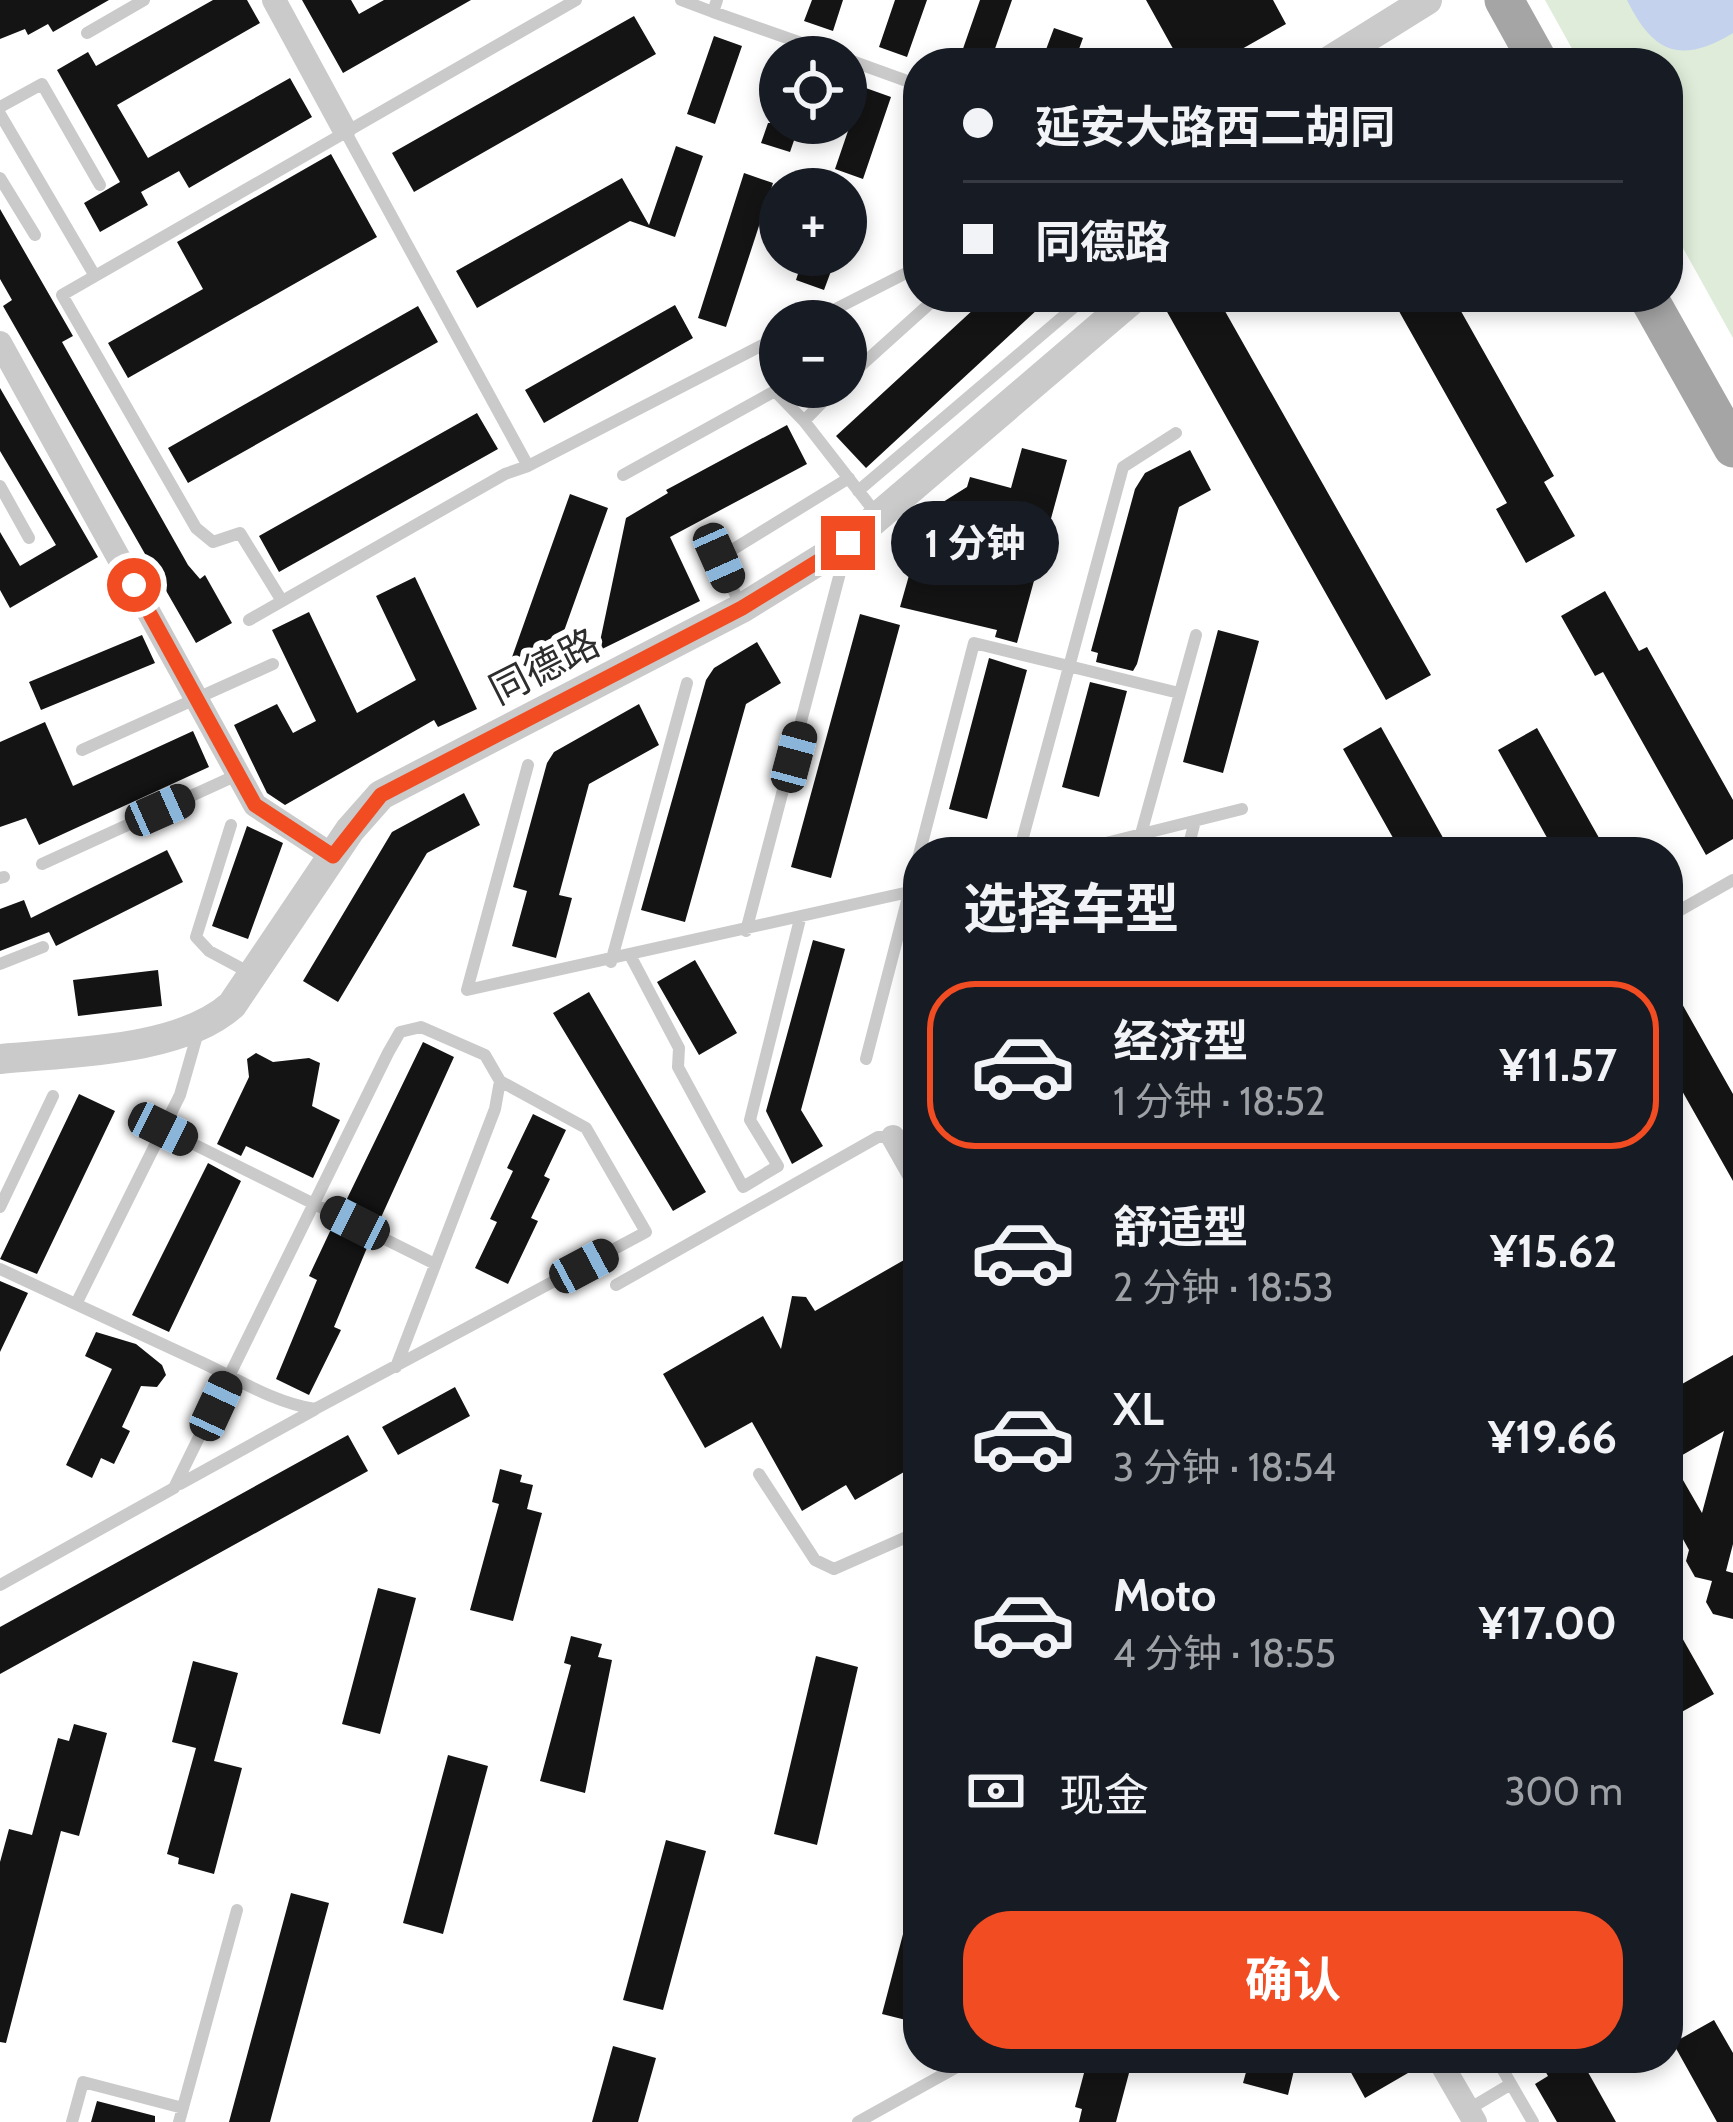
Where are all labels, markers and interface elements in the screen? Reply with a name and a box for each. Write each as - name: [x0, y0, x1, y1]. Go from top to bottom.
- map controls: [759, 36, 867, 408]
- button: locate: [759, 36, 867, 144]
- text: 延安大路西二胡同: [1035, 100, 1395, 154]
- button: +: [759, 168, 867, 276]
- text: 同德路: [1035, 215, 1170, 269]
- button: −: [759, 300, 867, 408]
- callout: 1 分钟: [890, 501, 1058, 585]
- route end: [821, 516, 875, 570]
- car: [688, 518, 750, 598]
- text: 1 分钟: [924, 519, 1026, 567]
- route start: [107, 558, 161, 612]
- street label: 同德路: [481, 618, 607, 714]
- car: [767, 718, 821, 796]
- car: [120, 779, 200, 841]
- text: 选择车型: [963, 876, 1179, 942]
- icon: car: [969, 1011, 1077, 1119]
- text: 经济型: [1113, 1014, 1248, 1068]
- text: ¥11.57: [1500, 1038, 1617, 1092]
- text: 1 分钟 · 18:52: [1113, 1077, 1325, 1125]
- car: [123, 1097, 203, 1161]
- car: [315, 1191, 395, 1255]
- icon: car: [969, 1197, 1077, 1305]
- text: 舒适型: [1113, 1200, 1248, 1254]
- text: ¥15.62: [1490, 1224, 1617, 1278]
- car: [544, 1233, 624, 1299]
- text: 2 分钟 · 18:53: [1113, 1263, 1334, 1311]
- car: [184, 1366, 248, 1446]
- text: XL: [1113, 1382, 1164, 1436]
- icon: car: [969, 1383, 1077, 1491]
- text: ¥19.66: [1488, 1410, 1617, 1464]
- text: 3 分钟 · 18:54: [1113, 1443, 1336, 1491]
- text: Moto: [1113, 1568, 1216, 1622]
- icon: car: [969, 1569, 1077, 1677]
- text: ¥17.00: [1479, 1596, 1617, 1650]
- text: 4 分钟 · 18:55: [1113, 1629, 1336, 1677]
- icon: cash: [963, 1758, 1029, 1824]
- text: 300 m: [1504, 1767, 1623, 1815]
- text: 现金: [1059, 1768, 1149, 1822]
- button: 确认: [963, 1911, 1623, 2049]

